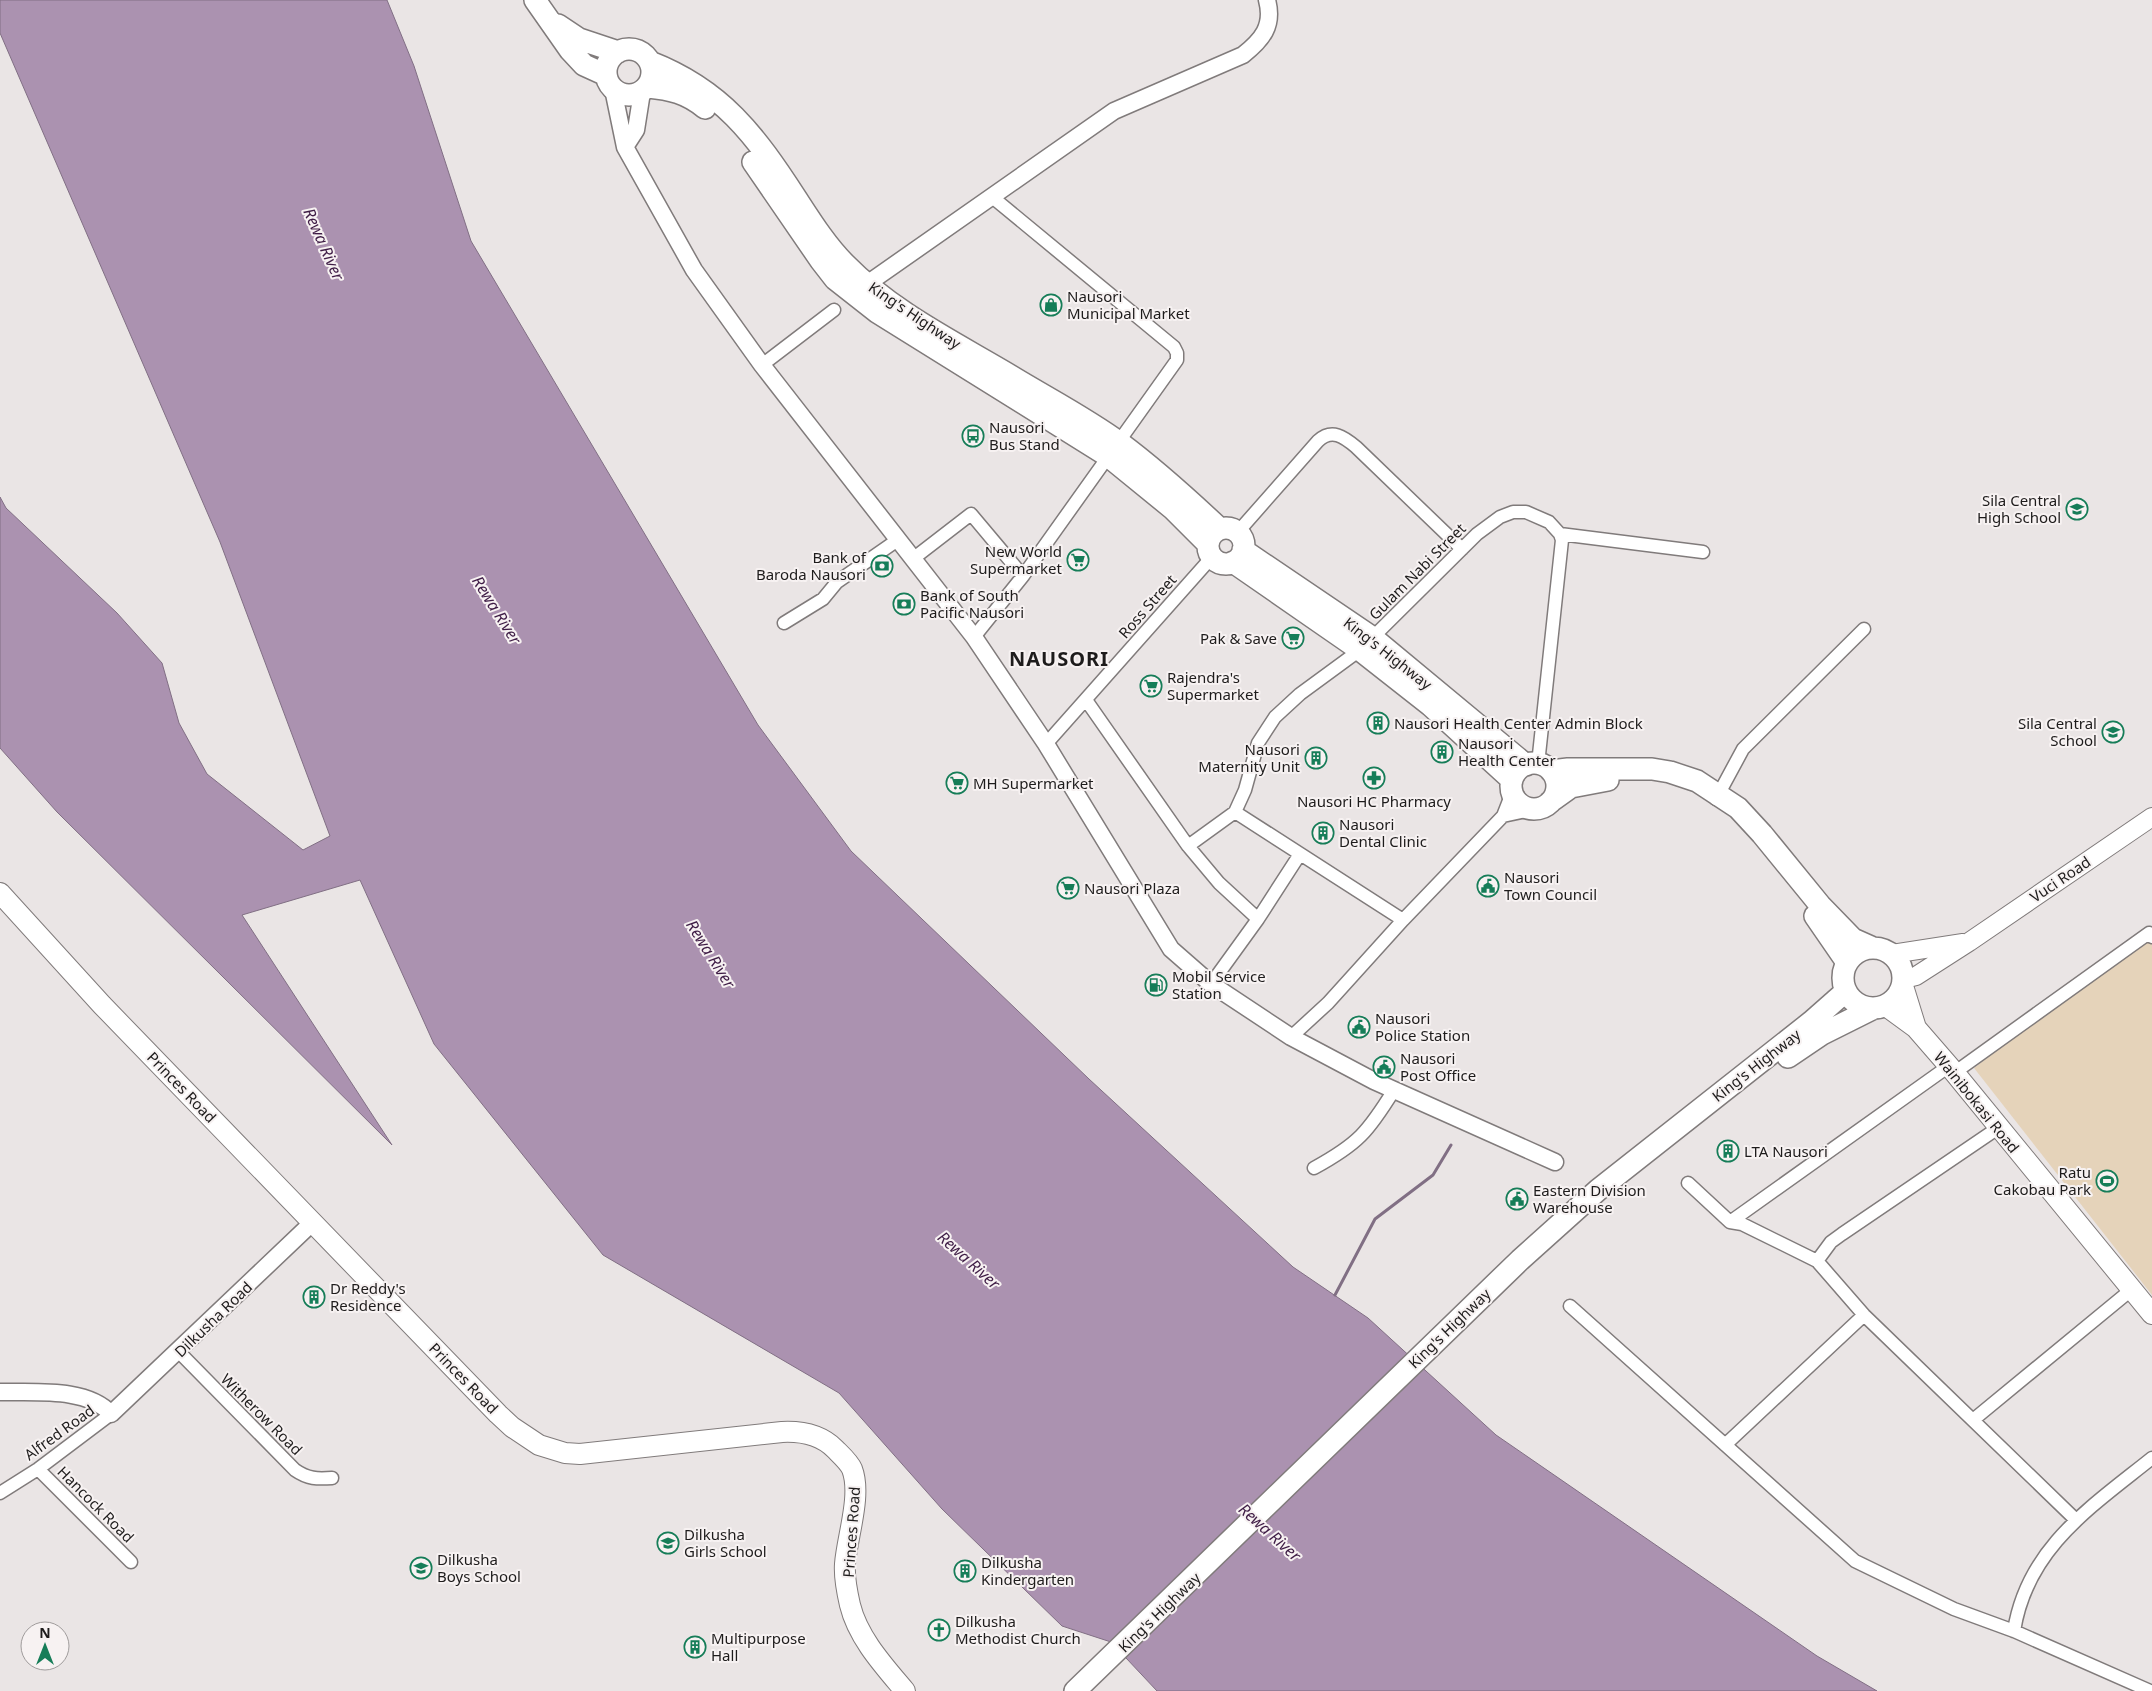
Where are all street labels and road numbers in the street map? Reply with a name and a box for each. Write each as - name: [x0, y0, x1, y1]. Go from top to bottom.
- street label: King's Highway: [865, 277, 965, 353]
- street label: Gulam Nabi Street: [1364, 518, 1470, 624]
- street label: Ross Street: [1114, 569, 1181, 642]
- street label: King's Highway: [1340, 612, 1437, 694]
- street label: Vuci Road: [2026, 851, 2094, 907]
- street label: King's Highway: [1708, 1024, 1805, 1106]
- street label: Princes Road: [143, 1047, 221, 1127]
- street label: Wainibokasi Road: [1930, 1047, 2024, 1157]
- street label: Dilkusha Road: [170, 1277, 256, 1361]
- street label: King's Highway: [1404, 1283, 1495, 1372]
- street label: Princes Road: [425, 1338, 503, 1418]
- street label: Witherow Road: [217, 1369, 307, 1459]
- street label: Alfred Road: [20, 1400, 98, 1464]
- street label: Hancock Road: [53, 1461, 139, 1547]
- street label: Princes Road: [838, 1486, 864, 1578]
- street label: King's Highway: [1114, 1567, 1205, 1656]

